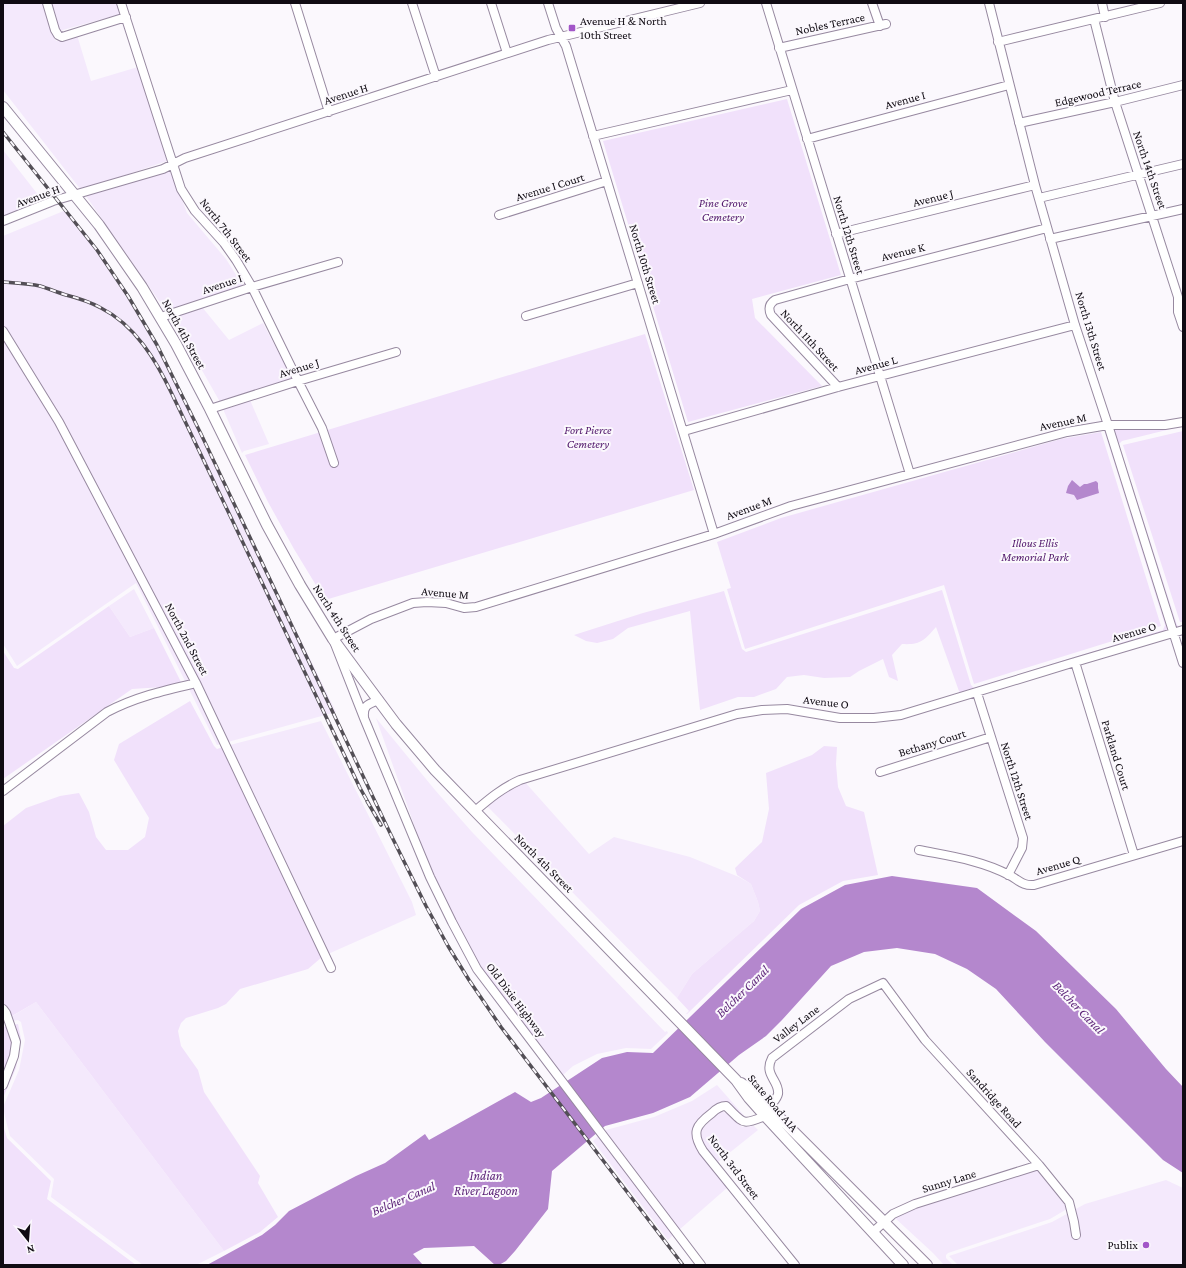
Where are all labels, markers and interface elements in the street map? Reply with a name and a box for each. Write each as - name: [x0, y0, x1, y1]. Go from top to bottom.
- street label: Nobles Terrace: [794, 10, 866, 38]
- place label: Avenue H & North 10th Street: [580, 14, 667, 42]
- marker: Avenue H & North 10th Street: [567, 23, 577, 33]
- street label: Edgewood Terrace: [1053, 76, 1143, 110]
- street label: Avenue H: [322, 80, 370, 108]
- street label: Avenue I: [883, 88, 927, 112]
- street label: North 14th Street: [1130, 129, 1170, 212]
- street label: Avenue I Court: [514, 170, 587, 204]
- street label: Avenue H: [14, 182, 62, 210]
- street label: Avenue J: [911, 186, 955, 210]
- street label: North 12th Street: [830, 194, 868, 277]
- street label: North 7th Street: [197, 195, 256, 265]
- park label: Pine Grove Cemetery: [699, 196, 748, 224]
- street label: North 10th Street: [626, 223, 664, 306]
- street label: Avenue K: [880, 240, 926, 264]
- street label: Avenue I: [200, 271, 244, 297]
- street label: North 13th Street: [1072, 290, 1110, 373]
- street label: North 4th Street: [159, 297, 209, 372]
- street label: North 11th Street: [778, 306, 843, 375]
- street label: Avenue L: [853, 353, 899, 377]
- street label: Avenue J: [277, 355, 321, 381]
- street label: Avenue M: [1038, 410, 1088, 434]
- park label: Fort Pierce Cemetery: [564, 423, 612, 451]
- street label: Avenue M: [724, 493, 774, 523]
- park label: Illous Ellis Memorial Park: [1000, 536, 1069, 564]
- street label: North 4th Street: [310, 582, 365, 655]
- street label: Avenue M: [421, 584, 469, 602]
- street label: North 2nd Street: [162, 601, 212, 678]
- street label: Avenue O: [1110, 619, 1158, 645]
- street label: Avenue O: [802, 692, 850, 712]
- street label: Parkland Court: [1099, 718, 1134, 793]
- street label: Bethany Court: [897, 726, 968, 760]
- street label: North 12th Street: [998, 740, 1037, 823]
- street label: North 4th Street: [512, 831, 577, 896]
- street label: Avenue Q: [1034, 852, 1083, 878]
- street label: Old Dixie Highway: [483, 960, 549, 1041]
- water label: Belcher Canal: [713, 962, 772, 1020]
- water label: Belcher Canal: [1050, 978, 1108, 1037]
- street label: Valley Lane: [770, 1002, 822, 1046]
- street label: Sandridge Road: [964, 1065, 1025, 1131]
- street label: State Road A1A: [745, 1071, 801, 1135]
- street label: North 3rd Street: [705, 1132, 763, 1203]
- street label: Sunny Lane: [920, 1166, 978, 1196]
- water label: Indian River Lagoon: [454, 1168, 518, 1198]
- water label: Belcher Canal: [369, 1178, 438, 1219]
- north arrow: [8, 1220, 48, 1260]
- place label: Publix: [1108, 1238, 1138, 1252]
- marker: Publix: [1141, 1240, 1151, 1250]
- text: N: [25, 1243, 36, 1257]

